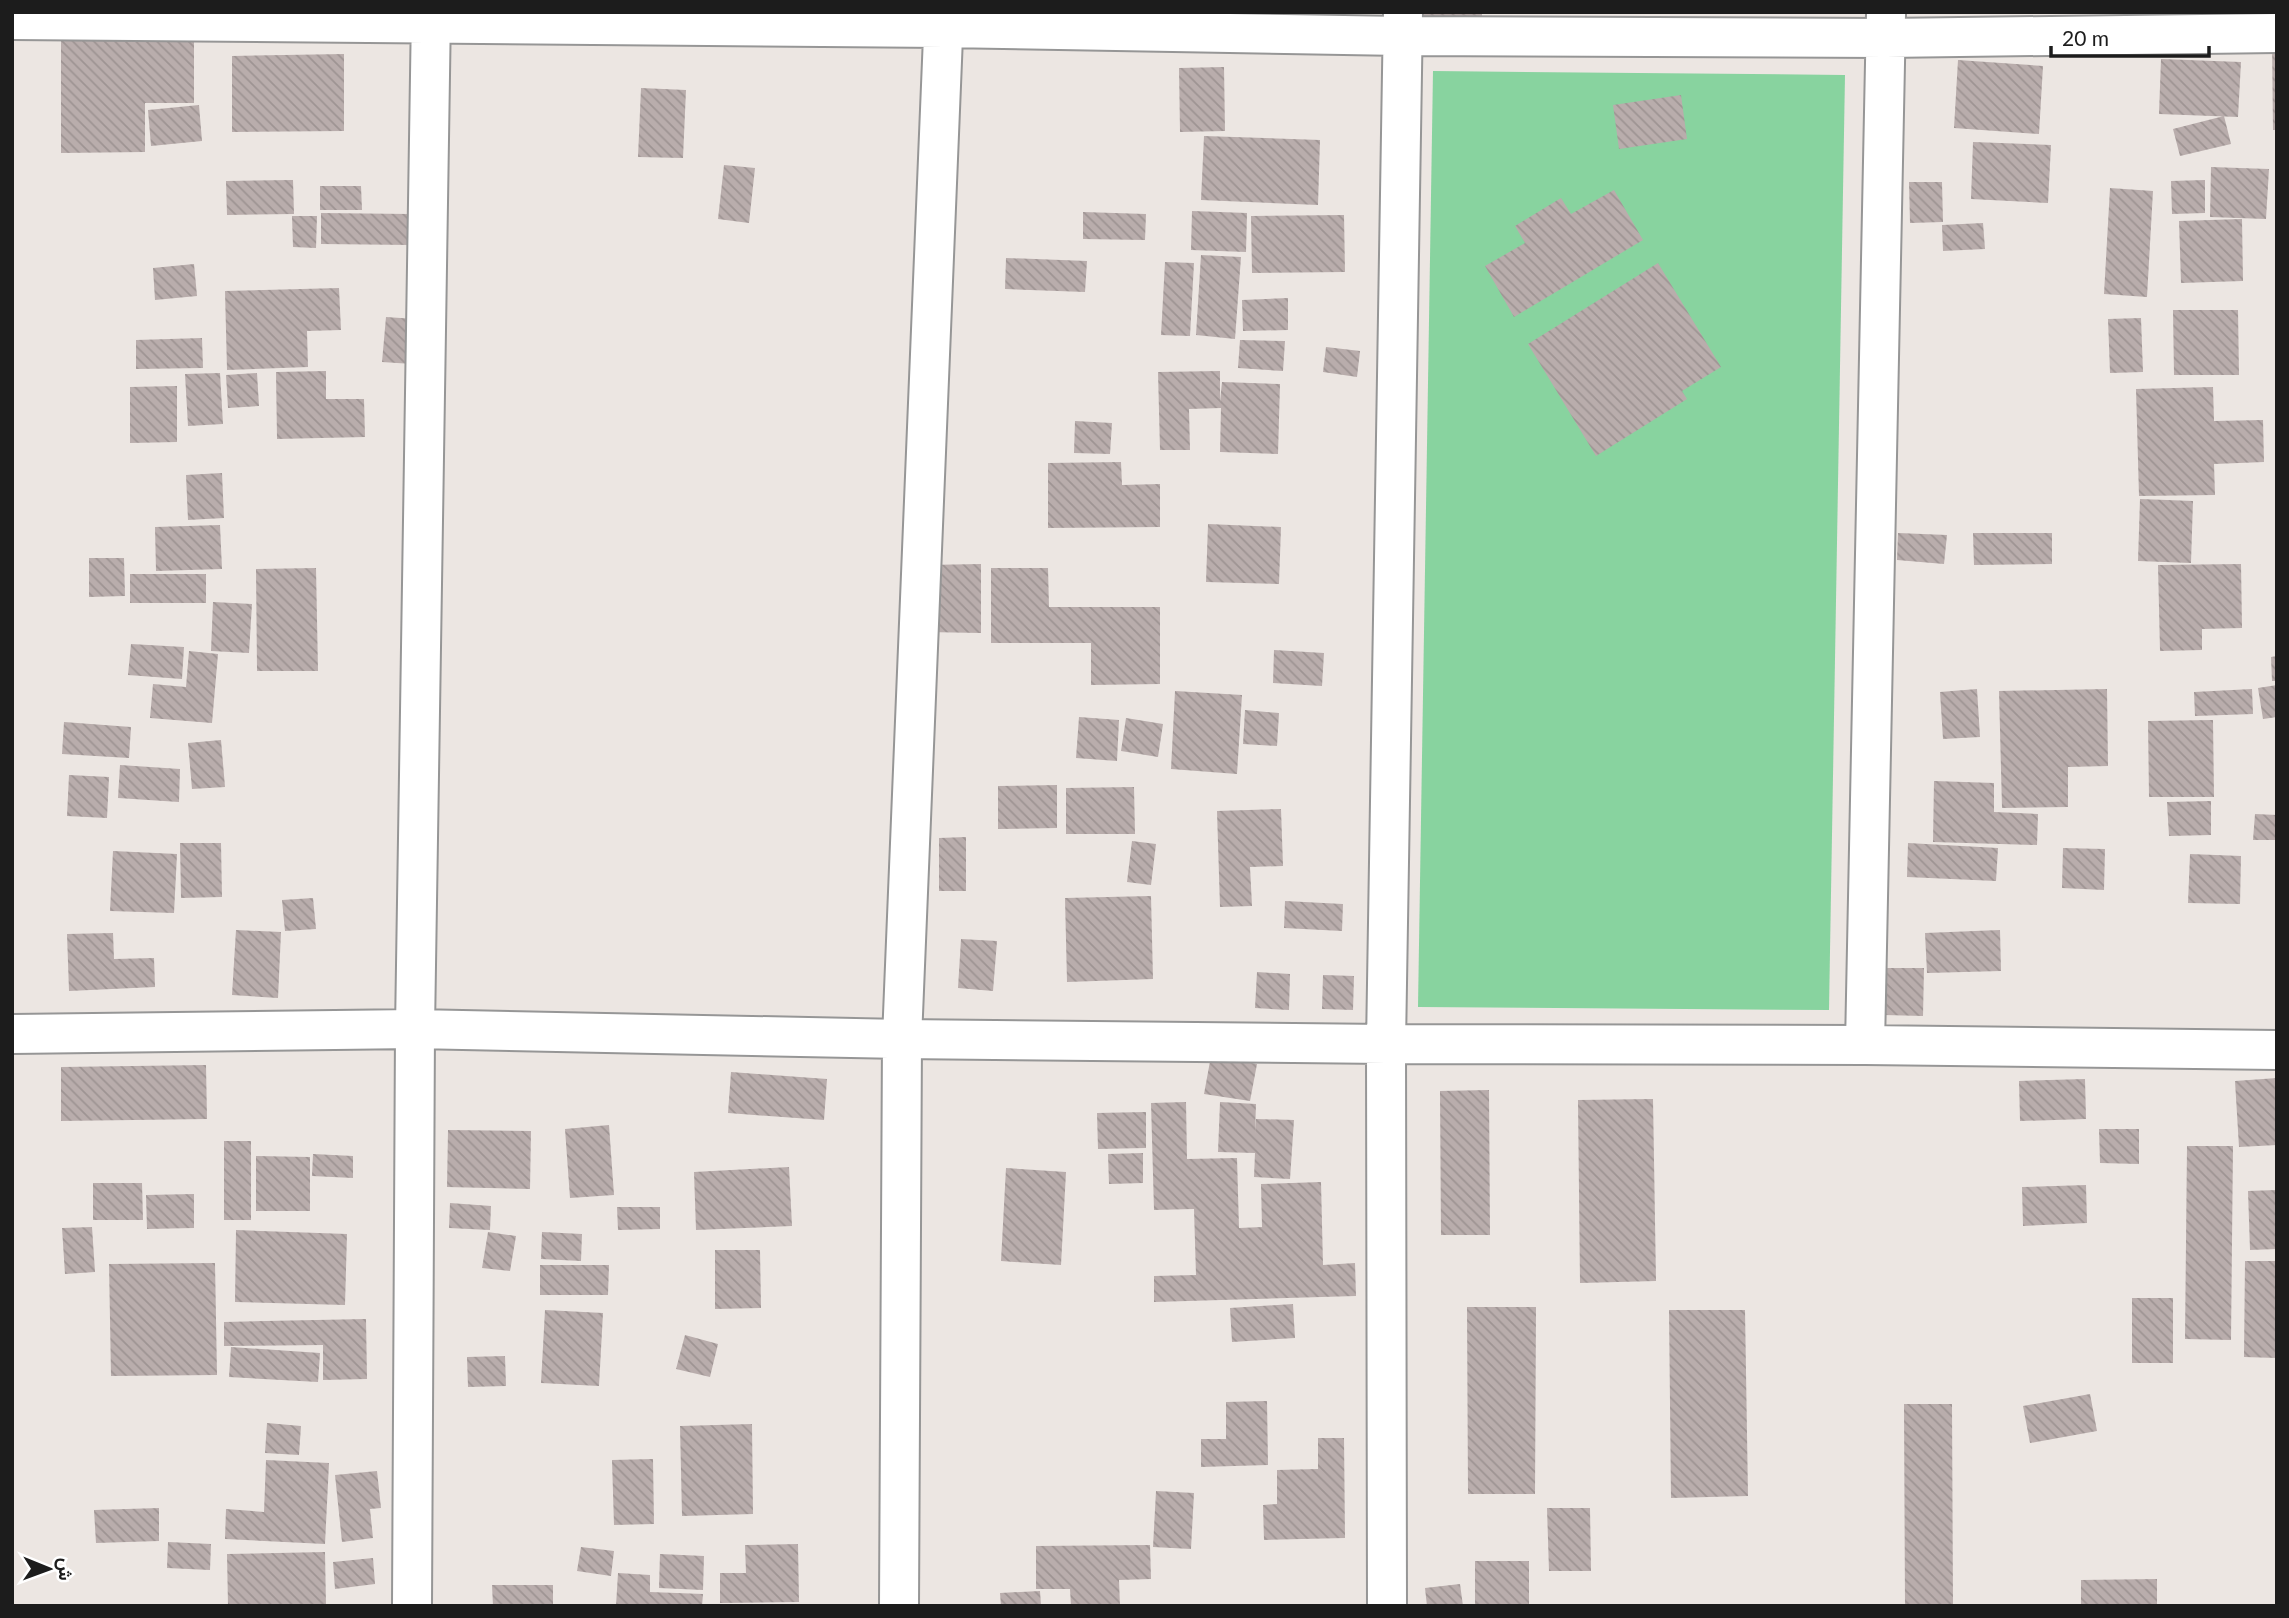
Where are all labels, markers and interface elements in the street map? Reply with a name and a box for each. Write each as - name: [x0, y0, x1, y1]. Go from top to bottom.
- scale bar: [2051, 14, 2208, 58]
- text: 20 m: [2062, 25, 2109, 50]
- north arrow: [14, 1534, 84, 1604]
- text: ش: [54, 1558, 78, 1581]

